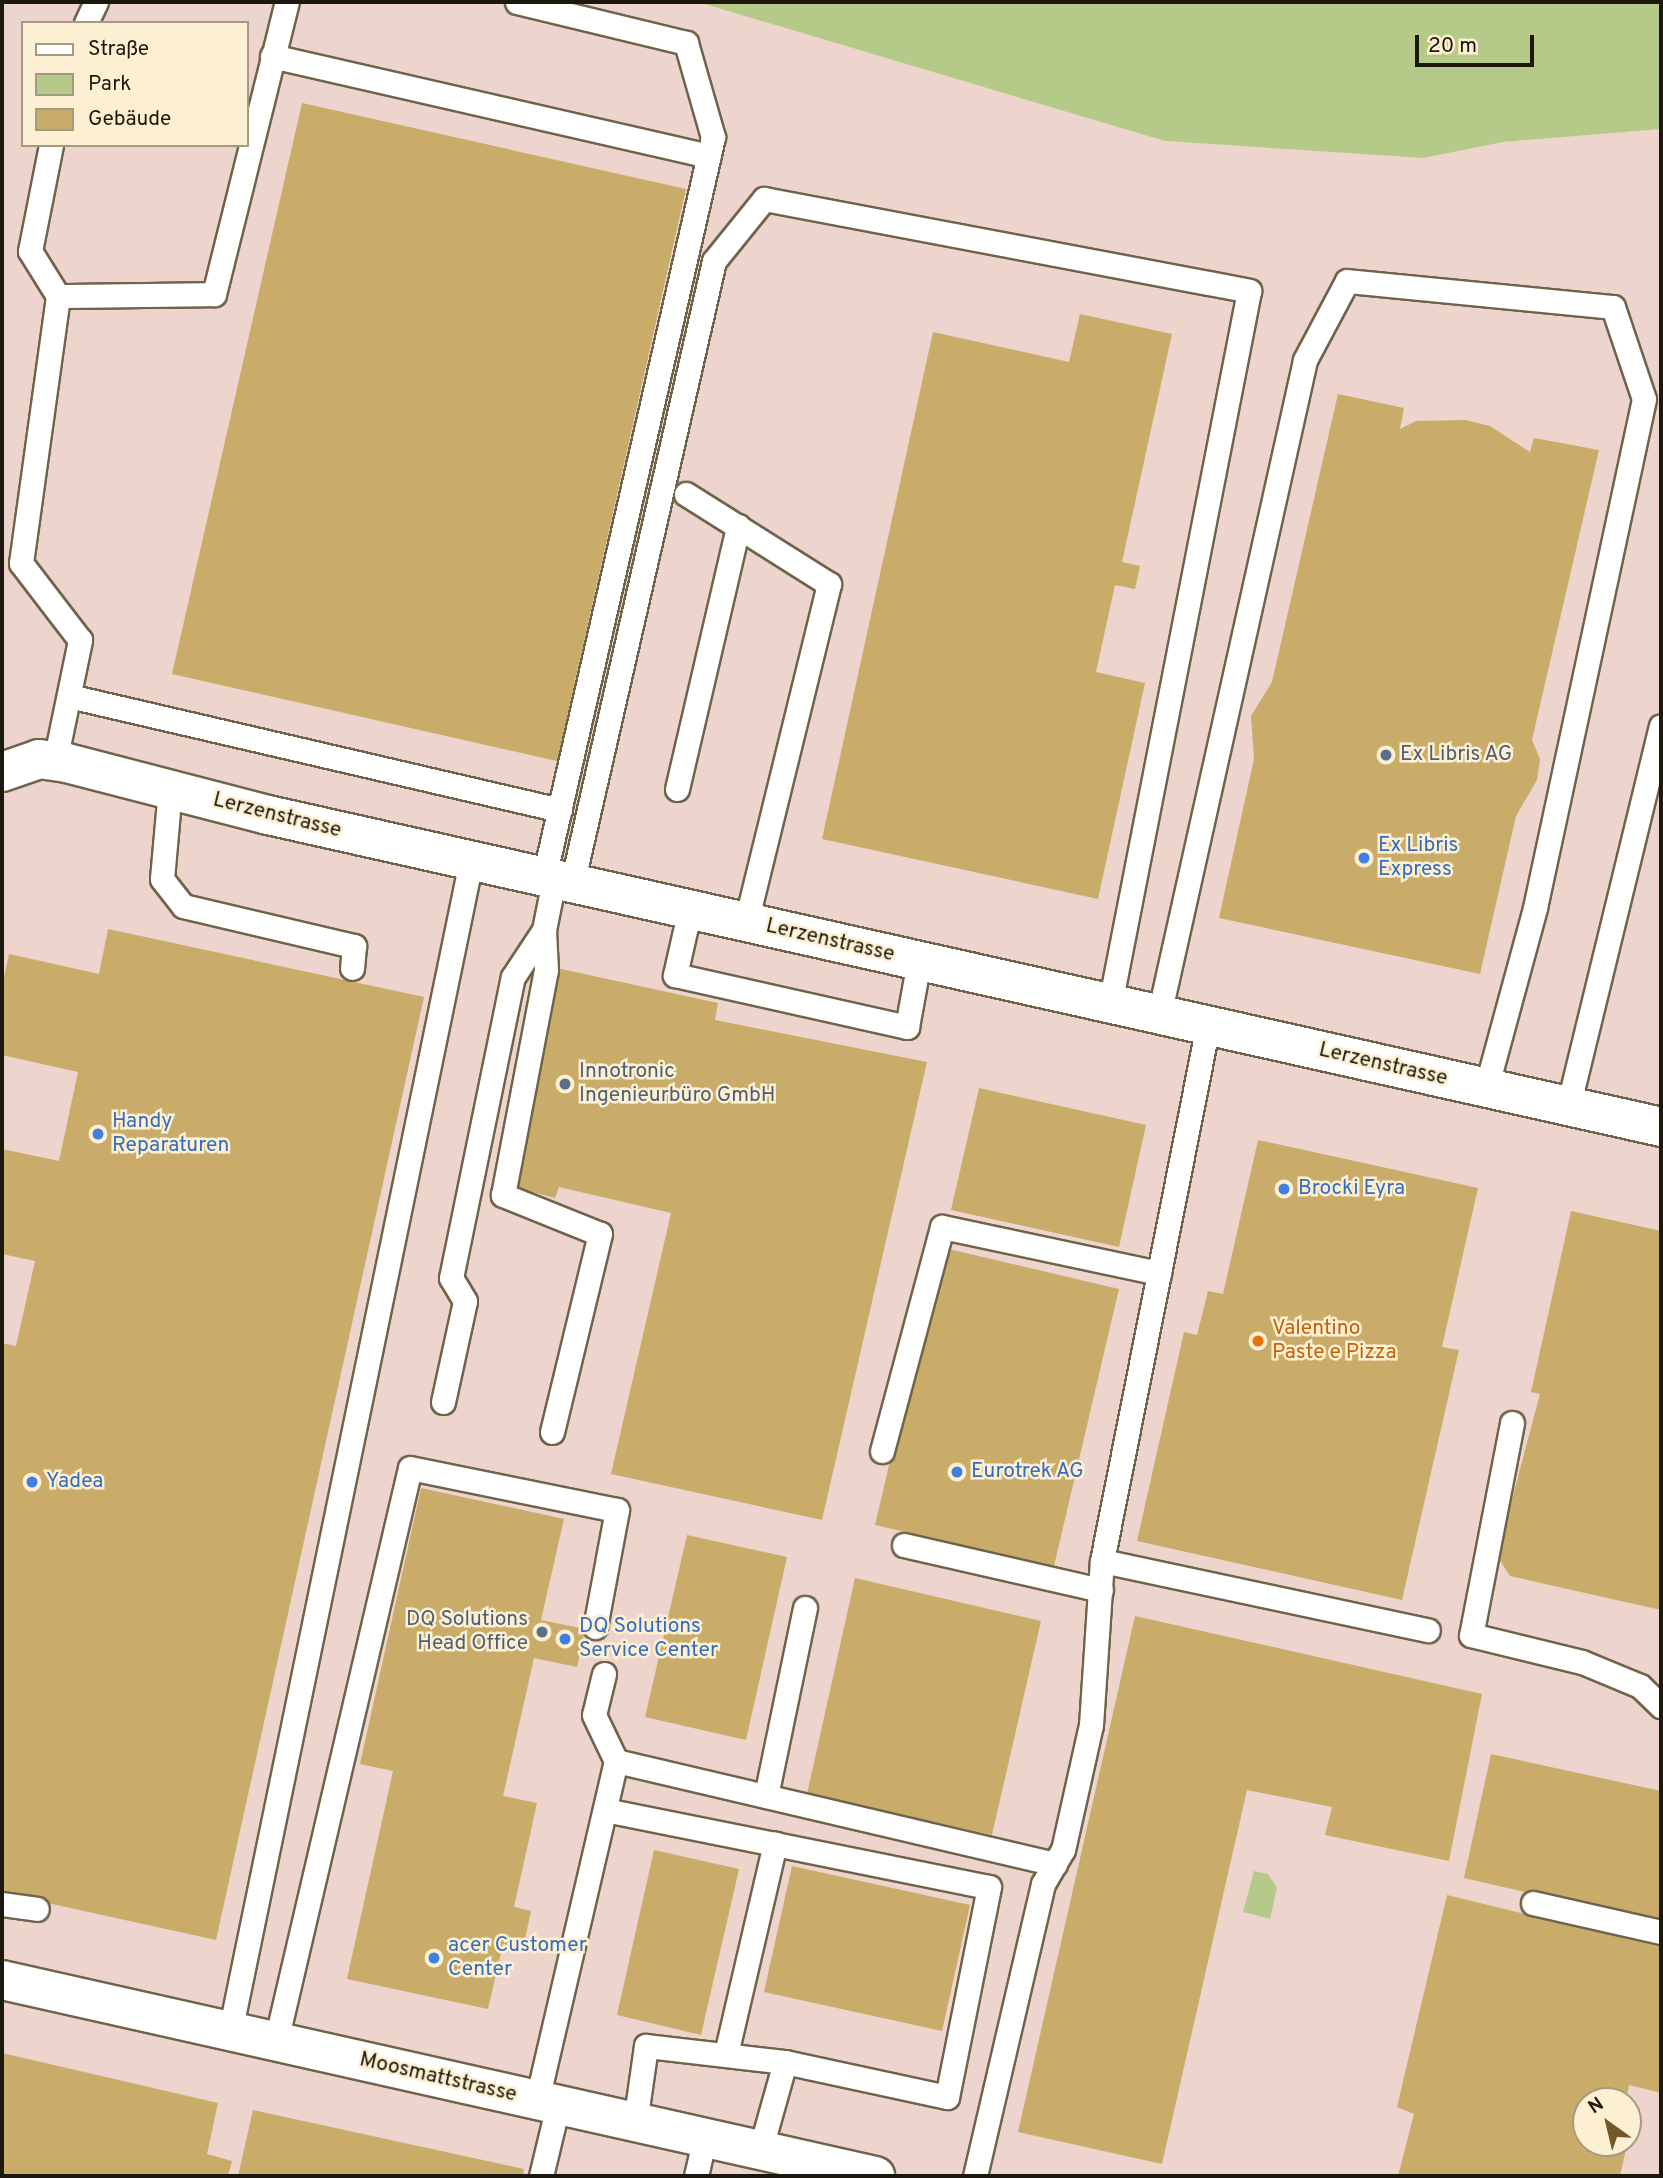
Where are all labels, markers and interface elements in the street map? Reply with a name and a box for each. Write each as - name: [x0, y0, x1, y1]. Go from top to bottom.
- legend: [21, 21, 248, 147]
- scale bar: [1418, 21, 1537, 65]
- text: 20 m: [1428, 33, 1477, 60]
- text: Straße: [88, 36, 149, 63]
- text: Park: [88, 71, 131, 98]
- text: Gebäude: [88, 106, 171, 133]
- place label: Ex Libris AG: [1400, 742, 1513, 768]
- marker: Ex Libris AG: [1378, 747, 1394, 763]
- street label: Lerzenstrasse: [210, 788, 344, 844]
- place label: Ex Libris Express: [1378, 833, 1458, 883]
- marker: Ex Libris Express: [1356, 850, 1372, 866]
- street label: Lerzenstrasse: [763, 914, 897, 968]
- street label: Lerzenstrasse: [1316, 1038, 1450, 1092]
- place label: Innotronic Ingenieurbüro GmbH: [579, 1059, 775, 1109]
- marker: Innotronic Ingenieurbüro GmbH: [557, 1076, 573, 1092]
- place label: Handy Reparaturen: [112, 1109, 229, 1159]
- marker: Handy Reparaturen: [90, 1126, 106, 1142]
- place label: Brocki Eyra: [1298, 1176, 1405, 1202]
- marker: Brocki Eyra: [1276, 1181, 1292, 1197]
- place label: Valentino Paste e Pizza: [1272, 1316, 1397, 1366]
- marker: Valentino Paste e Pizza: [1250, 1333, 1266, 1349]
- place label: Eurotrek AG: [971, 1459, 1085, 1485]
- marker: Eurotrek AG: [949, 1464, 965, 1480]
- place label: Yadea: [46, 1469, 103, 1495]
- marker: Yadea: [24, 1474, 40, 1490]
- place label: DQ Solutions Head Office: [406, 1607, 528, 1657]
- place label: DQ Solutions Service Center: [579, 1614, 718, 1664]
- marker: DQ Solutions Head Office: [534, 1624, 550, 1640]
- marker: DQ Solutions Service Center: [557, 1631, 573, 1647]
- place label: acer Customer Center: [448, 1933, 587, 1983]
- marker: acer Customer Center: [426, 1950, 442, 1966]
- street label: Moosmattstrasse: [357, 2048, 519, 2108]
- north arrow: [1572, 2087, 1642, 2157]
- text: N: [1584, 2092, 1609, 2120]

